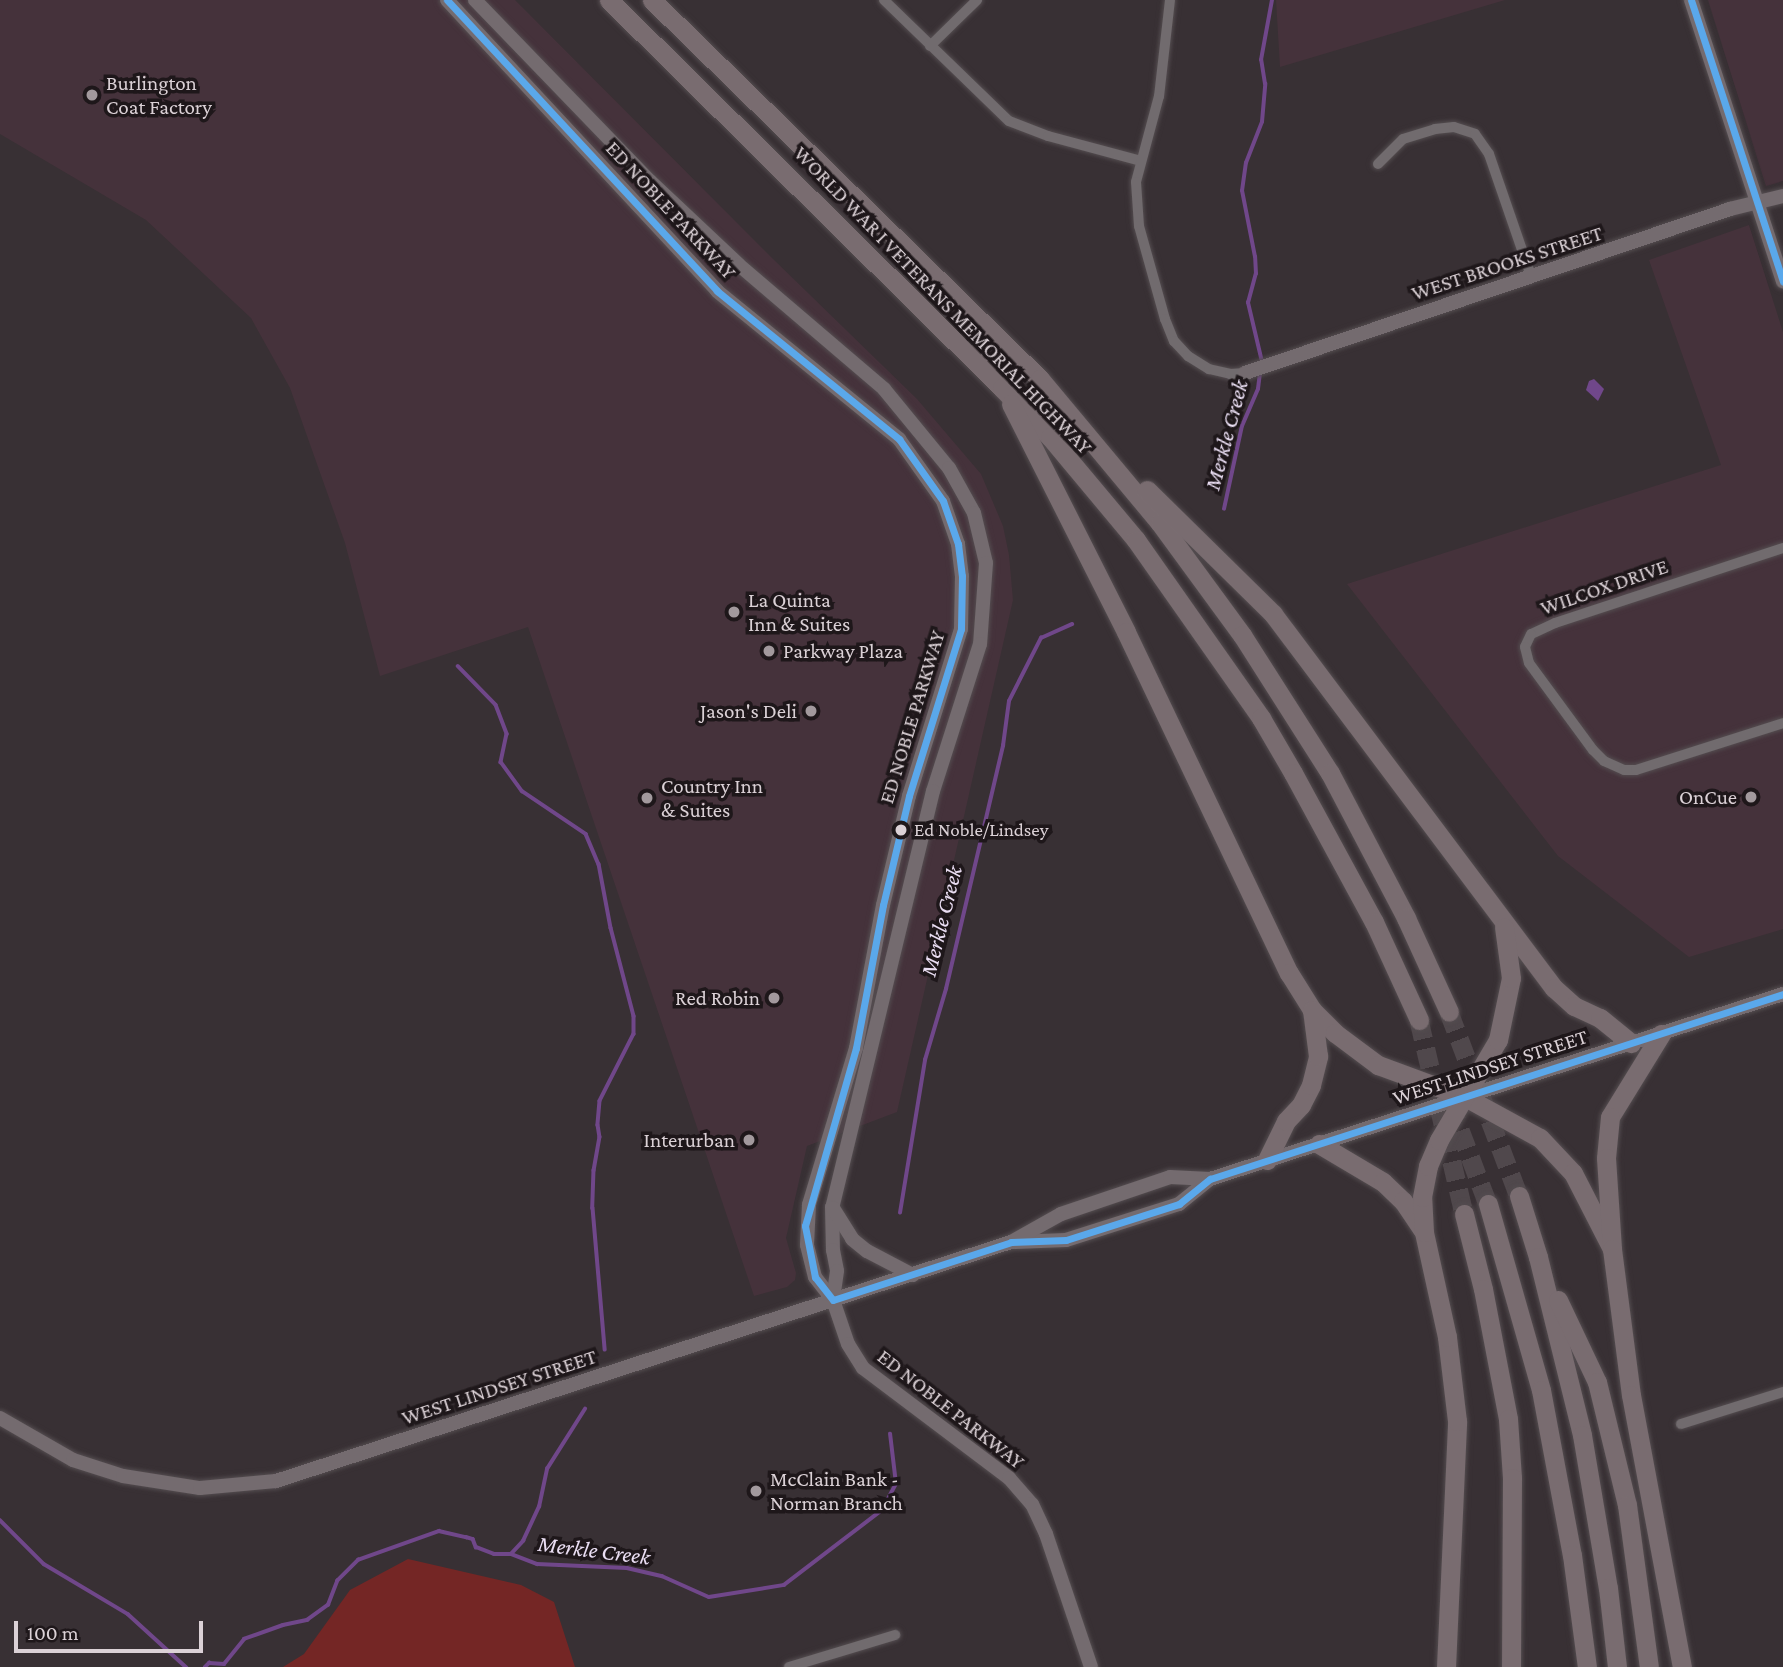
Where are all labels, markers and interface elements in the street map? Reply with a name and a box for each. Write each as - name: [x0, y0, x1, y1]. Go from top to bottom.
- place label: Burlington Coat Factory: [106, 70, 212, 120]
- marker: Burlington Coat Factory: [84, 87, 100, 103]
- street label: ED NOBLE PARKWAY: [601, 136, 741, 284]
- street label: WORLD WAR I VETERANS MEMORIAL HIGHWAY: [789, 141, 1097, 459]
- street label: WEST BROOKS STREET: [1408, 220, 1606, 306]
- water label: Merkle Creek: [1198, 377, 1254, 493]
- street label: WILCOX DRIVE: [1537, 553, 1671, 621]
- place label: La Quinta Inn & Suites: [748, 587, 850, 637]
- marker: La Quinta Inn & Suites: [726, 604, 742, 620]
- street label: ED NOBLE PARKWAY: [874, 627, 950, 807]
- place label: Parkway Plaza: [783, 638, 903, 664]
- marker: Parkway Plaza: [761, 643, 777, 659]
- place label: Jason's Deli: [700, 698, 797, 724]
- marker: Jason's Deli: [803, 703, 819, 719]
- place label: Country Inn & Suites: [661, 773, 763, 823]
- place label: OnCue: [1679, 784, 1737, 810]
- marker: OnCue: [1743, 789, 1759, 805]
- marker: Country Inn & Suites: [639, 790, 655, 806]
- place label: Ed Noble/Lindsey: [914, 819, 1048, 841]
- marker: Ed Noble/Lindsey: [894, 823, 908, 837]
- water label: Merkle Creek: [914, 863, 968, 979]
- place label: Red Robin: [675, 985, 760, 1011]
- marker: Red Robin: [766, 990, 782, 1006]
- street label: WEST LINDSEY STREET: [1389, 1024, 1591, 1110]
- place label: Interurban: [644, 1127, 735, 1153]
- marker: Interurban: [741, 1132, 757, 1148]
- street label: WEST LINDSEY STREET: [398, 1344, 600, 1430]
- street label: ED NOBLE PARKWAY: [872, 1344, 1030, 1474]
- place label: McClain Bank - Norman Branch: [770, 1466, 903, 1516]
- marker: McClain Bank - Norman Branch: [748, 1483, 764, 1499]
- water label: Merkle Creek: [536, 1529, 652, 1571]
- scale bar: [18, 1608, 206, 1652]
- text: 100 m: [27, 1621, 79, 1645]

